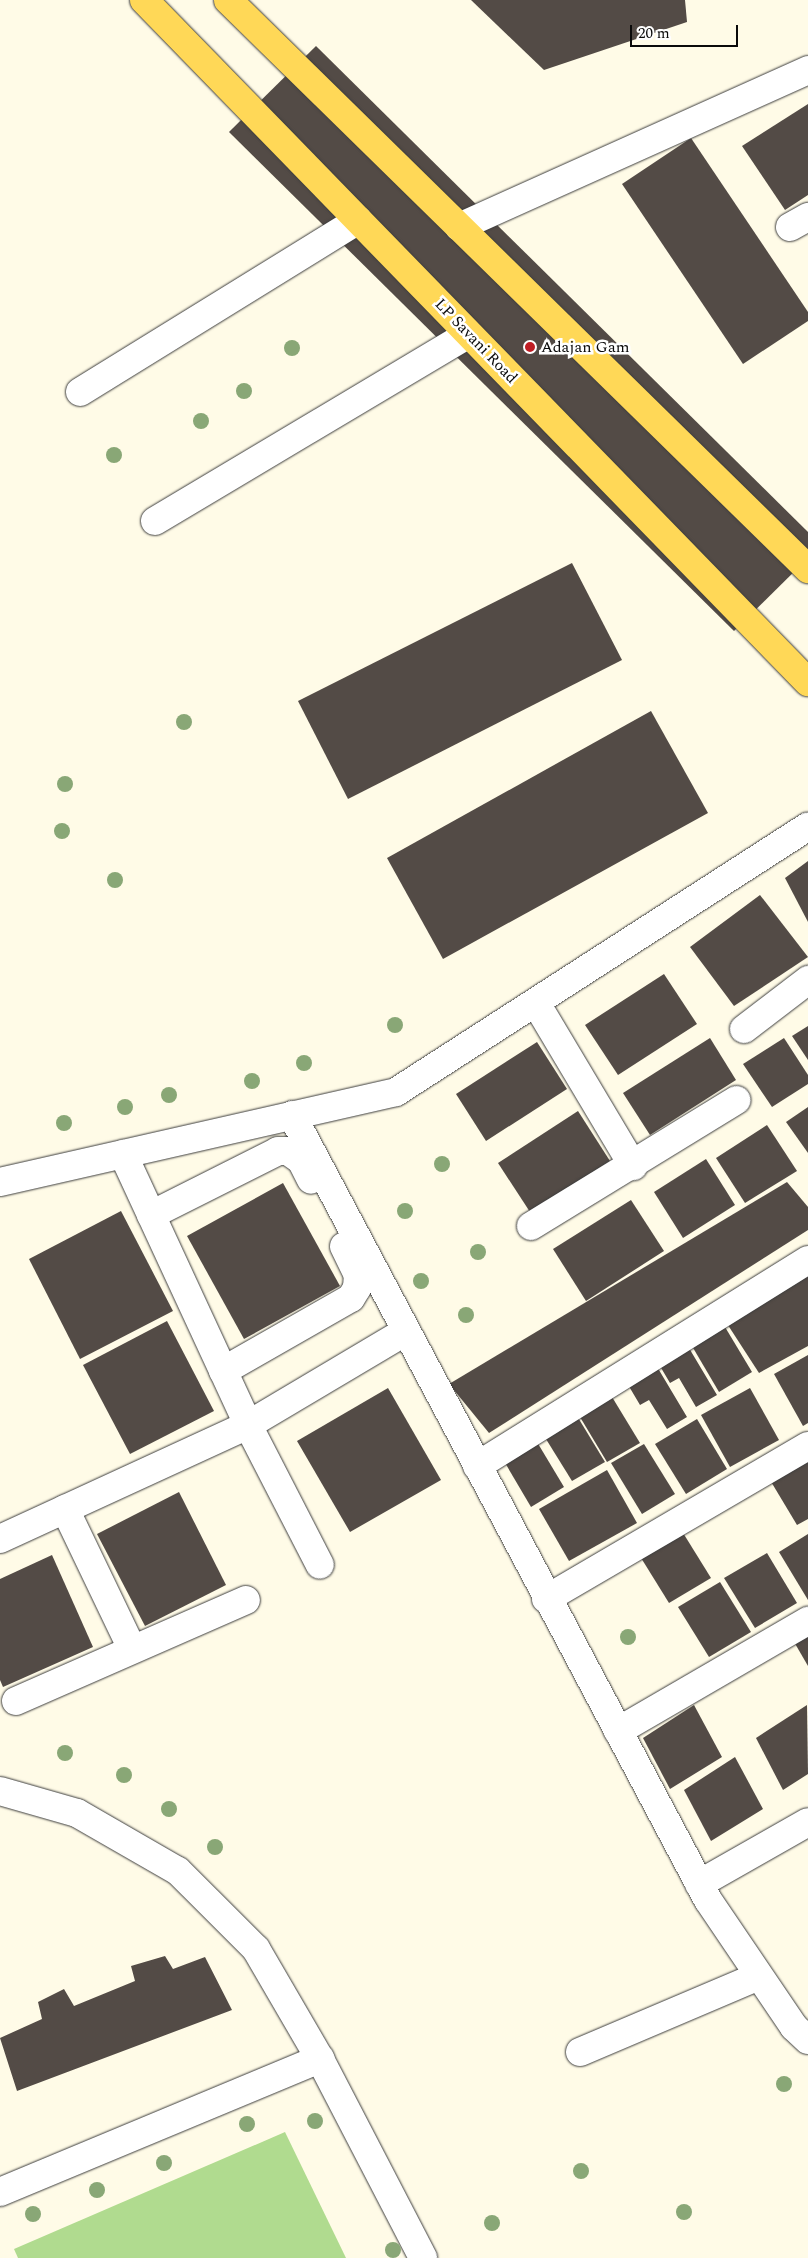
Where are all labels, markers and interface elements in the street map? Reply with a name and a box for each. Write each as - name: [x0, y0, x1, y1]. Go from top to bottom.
- scale bar: [633, 15, 740, 47]
- text: 20 m: [638, 22, 670, 45]
- street label: LP Savani Road: [431, 295, 521, 387]
- place label: Adajan Gam: [541, 337, 629, 357]
- marker: Adajan Gam: [523, 340, 537, 354]

